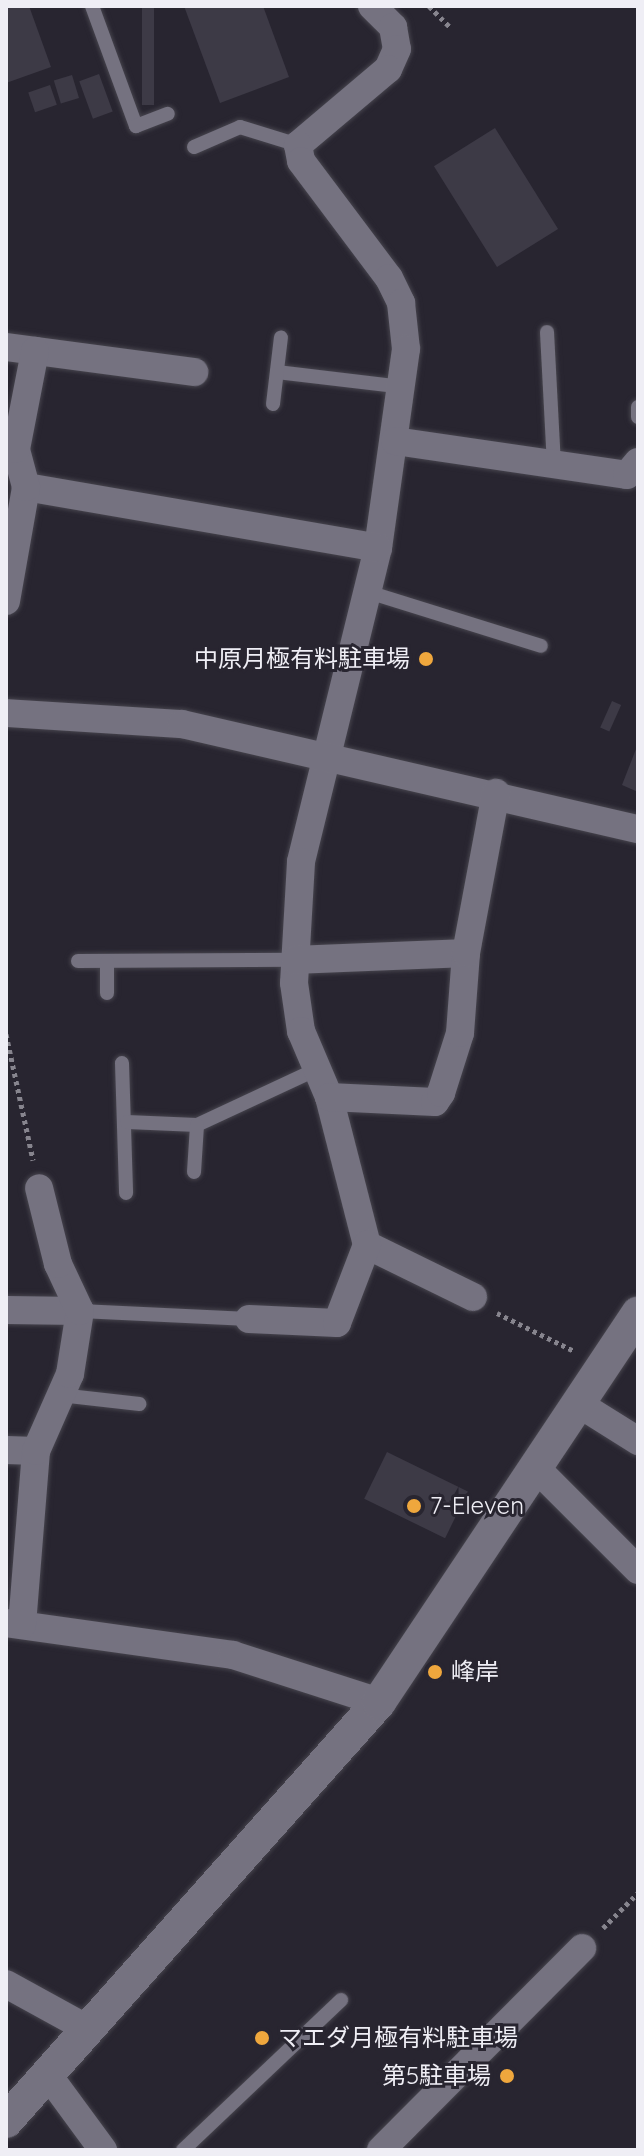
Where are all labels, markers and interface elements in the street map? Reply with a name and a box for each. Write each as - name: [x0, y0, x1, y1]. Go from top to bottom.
- place label: 中原月極有料駐車場: [194, 645, 410, 673]
- marker: 中原月極有料駐車場: [417, 650, 435, 668]
- place label: 7-Eleven: [430, 1492, 524, 1520]
- marker: 7-Eleven: [405, 1497, 423, 1515]
- place label: 峰岸: [451, 1658, 499, 1686]
- marker: 峰岸: [426, 1663, 444, 1681]
- place label: マエダ月極有料駐車場: [278, 2024, 518, 2052]
- marker: マエダ月極有料駐車場: [253, 2029, 271, 2047]
- place label: 第5駐車場: [382, 2062, 491, 2090]
- marker: 第5駐車場: [498, 2067, 516, 2085]

